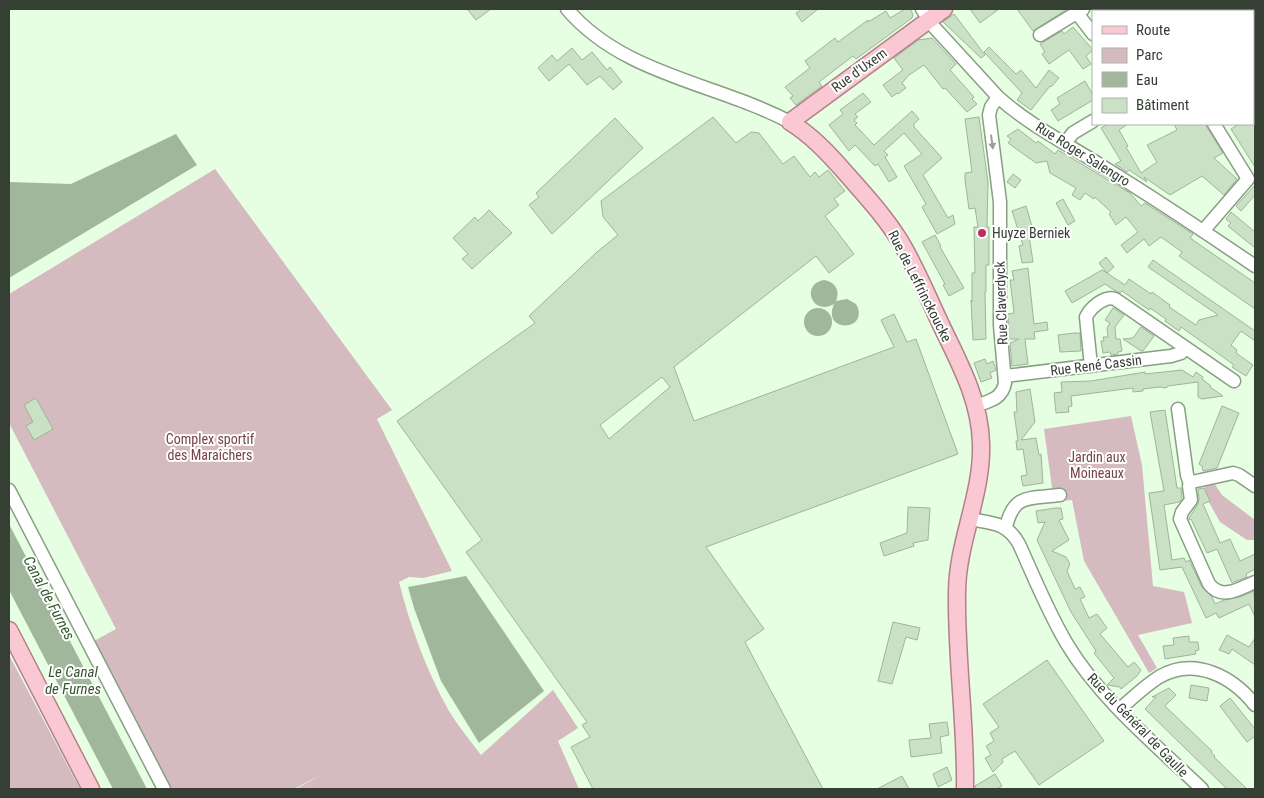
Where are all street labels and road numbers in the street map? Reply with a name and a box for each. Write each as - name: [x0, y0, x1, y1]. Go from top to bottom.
- street label: Rue d'Uxem: [828, 45, 890, 95]
- street label: Rue Roger Salengro: [1033, 119, 1133, 189]
- street label: Rue de Leffrinckoucke: [885, 228, 955, 345]
- street label: Rue Claverdyck: [992, 260, 1010, 345]
- street label: Rue René Cassin: [1049, 351, 1143, 379]
- street label: Rue du Général de Gaulle: [1084, 670, 1192, 780]

